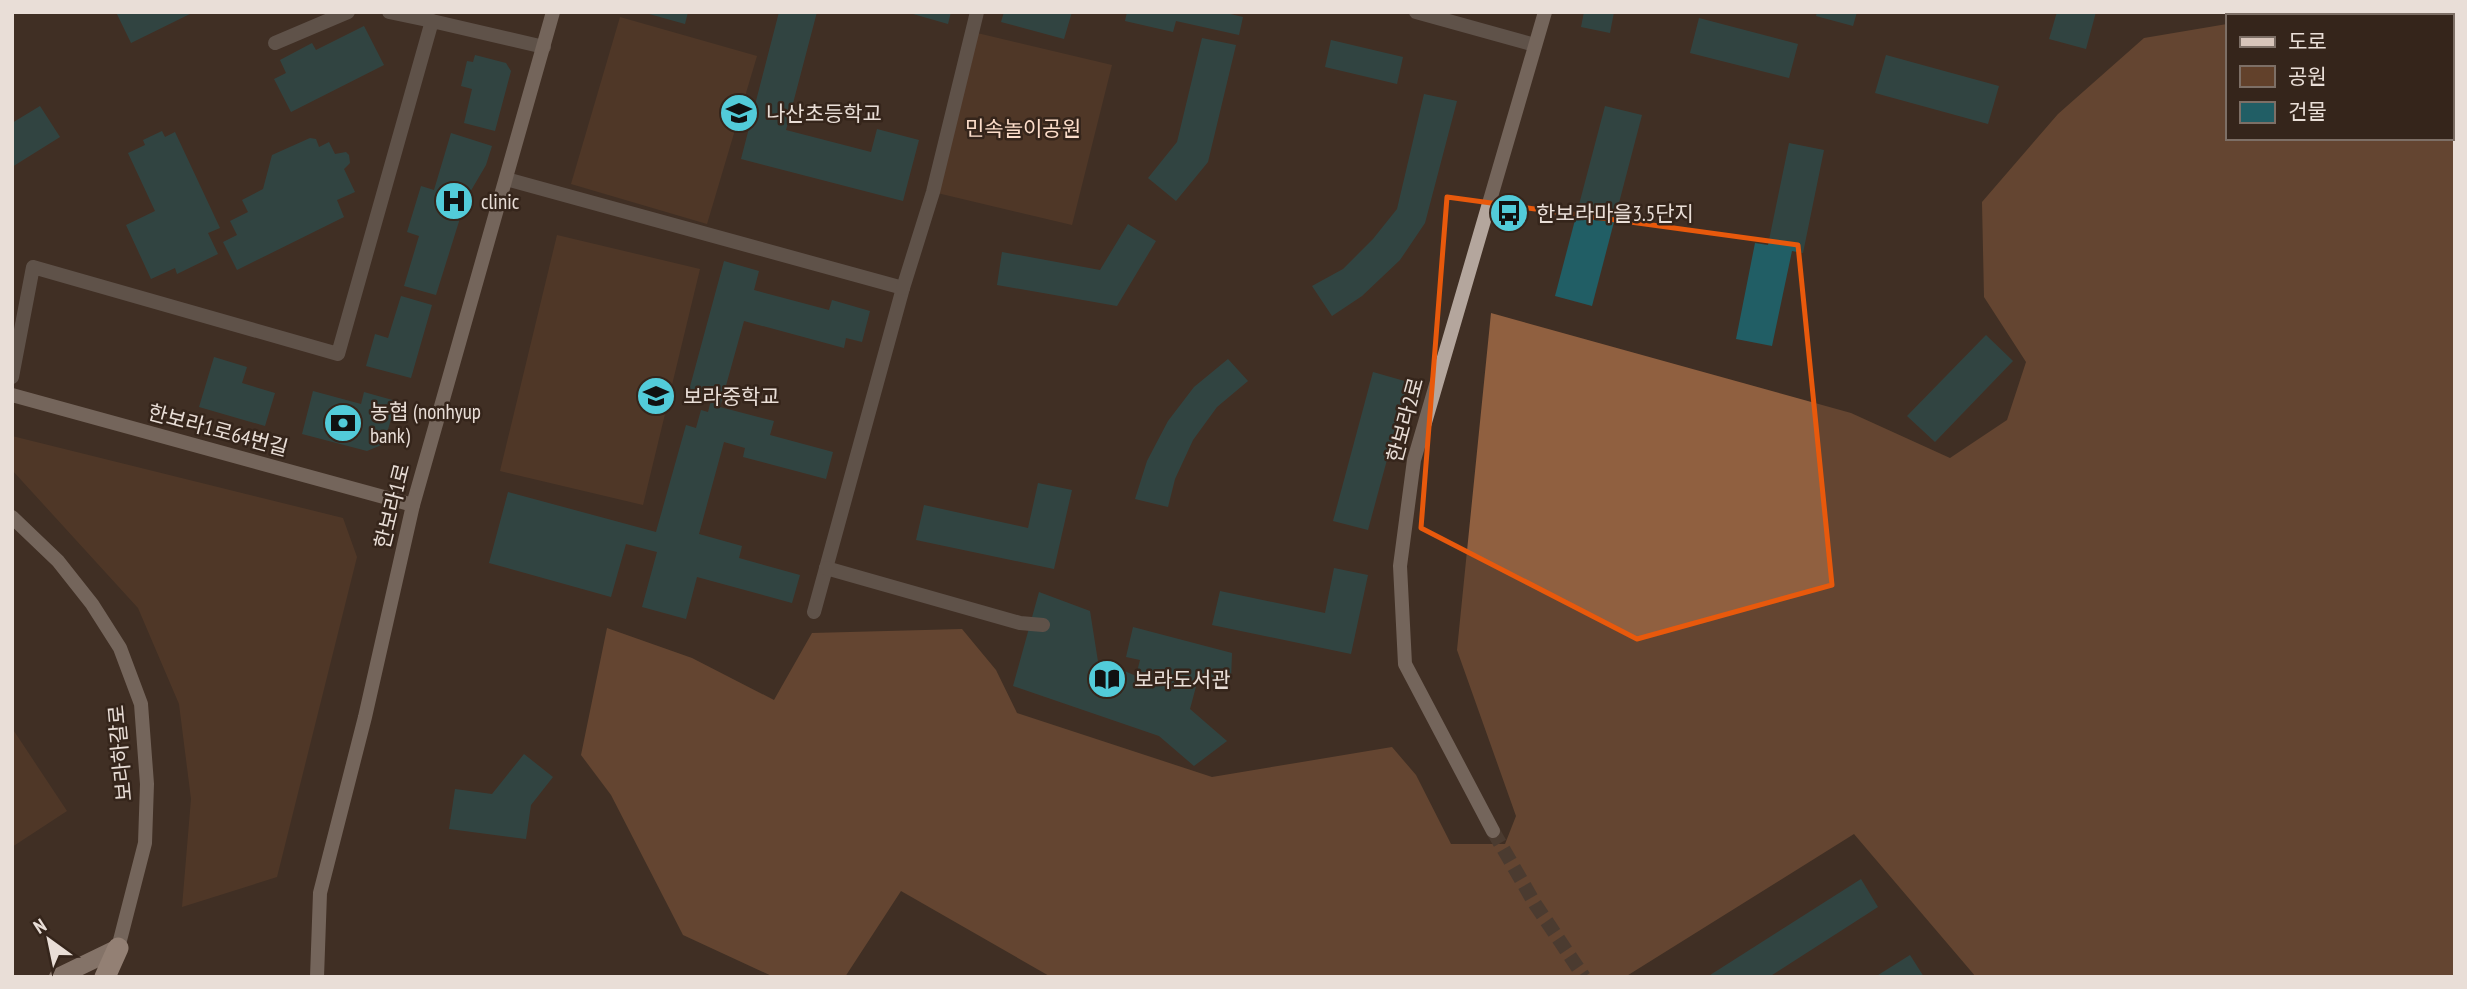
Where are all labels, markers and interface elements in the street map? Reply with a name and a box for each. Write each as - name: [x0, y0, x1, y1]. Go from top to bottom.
- legend: [2226, 14, 2453, 140]
- text: 도로: [2288, 28, 2327, 55]
- text: 공원: [2288, 63, 2327, 90]
- school or university icon: 나산초등학교: [718, 92, 760, 134]
- text: 건물: [2288, 98, 2327, 125]
- place label: 나산초등학교: [766, 100, 882, 127]
- park label: 민속놀이공원: [965, 115, 1081, 142]
- hospital icon: clinic: [433, 180, 475, 222]
- place label: clinic: [481, 188, 520, 215]
- bus stop icon: 한보라마을3.5단지: [1488, 192, 1530, 234]
- place label: 한보라마을3.5단지: [1536, 200, 1694, 227]
- school or university icon: 보라중학교: [635, 375, 677, 417]
- street label: 한보라2로: [1381, 375, 1429, 465]
- place label: 보라중학교: [683, 383, 780, 410]
- street label: 한보라1로64번길: [145, 398, 291, 462]
- place label: 농협 (nonhyup bank): [370, 398, 481, 449]
- bank icon: 농협 (nonhyup bank): [322, 402, 364, 444]
- street label: 한보라1로: [368, 461, 416, 551]
- library icon: 보라도서관: [1086, 658, 1128, 700]
- place label: 보라도서관: [1134, 666, 1231, 693]
- street label: 보라하갈로: [102, 704, 138, 802]
- north arrow: [14, 905, 84, 975]
- text: N: [29, 913, 51, 939]

